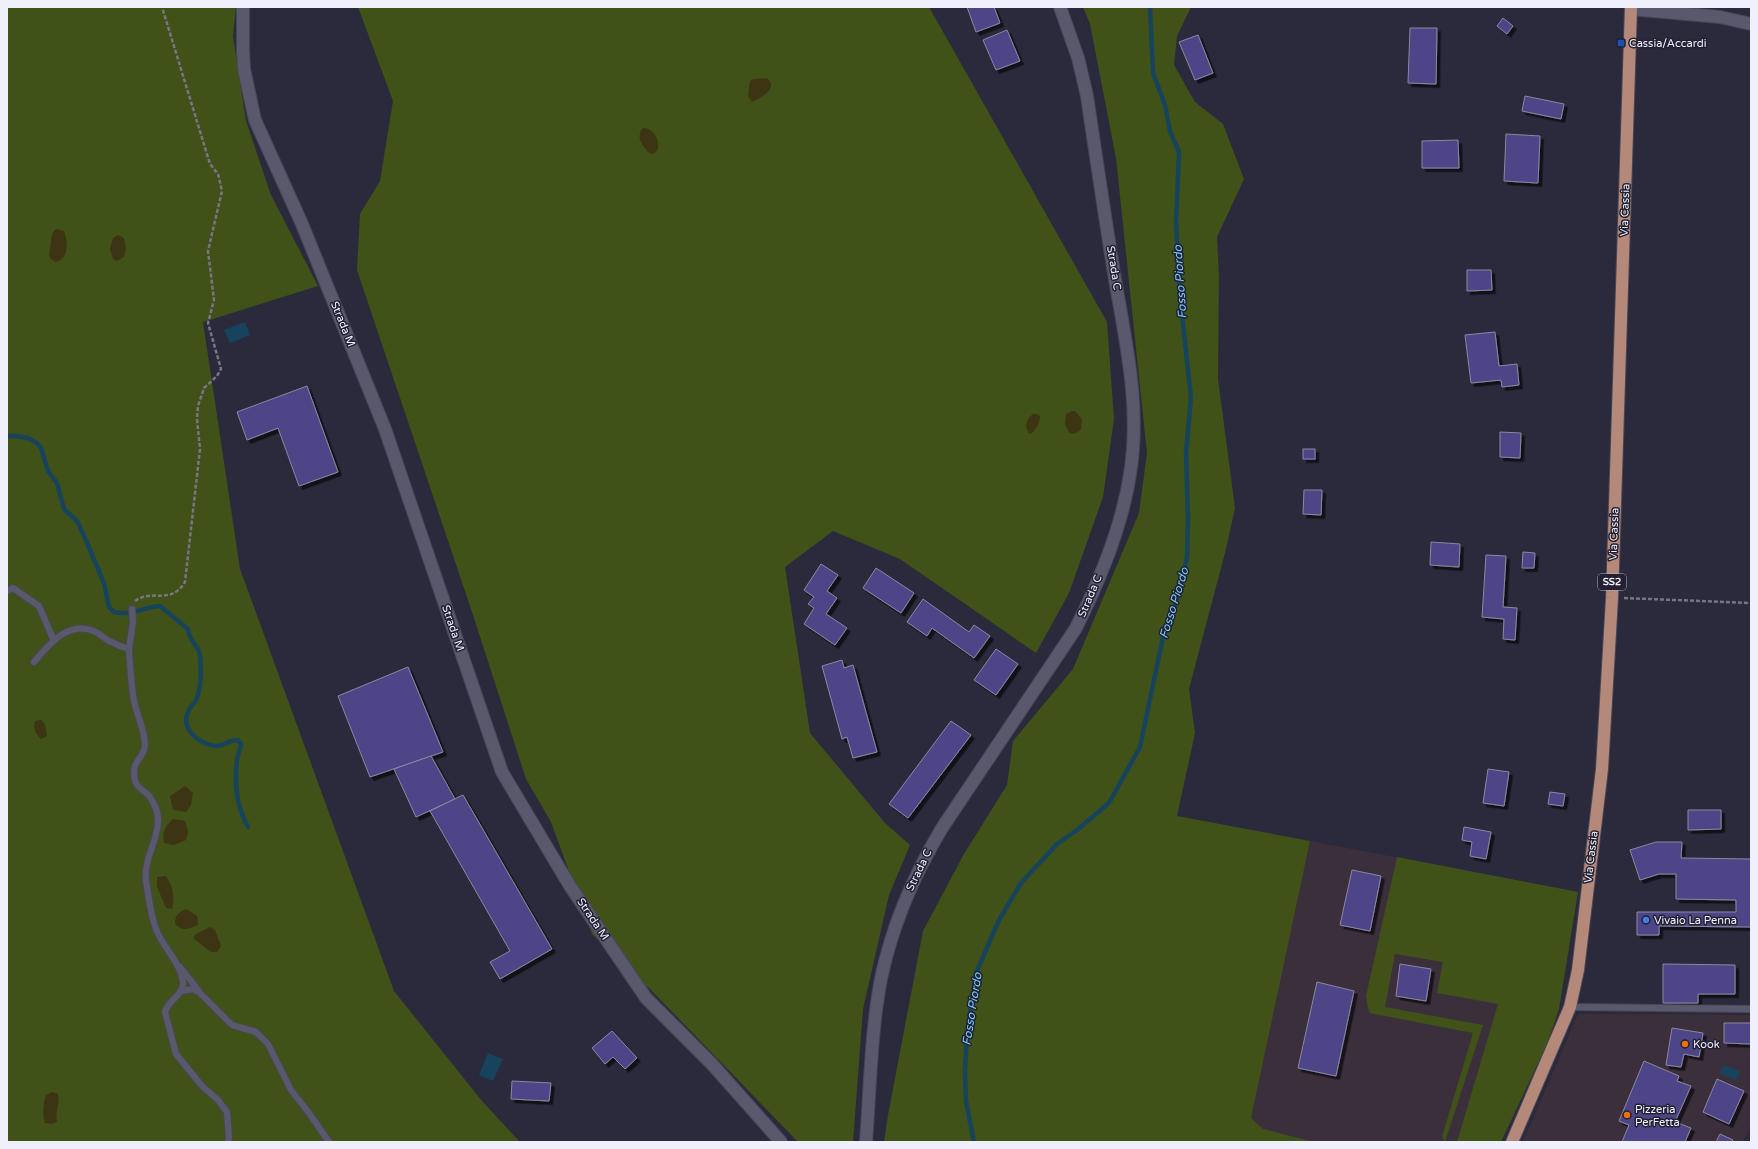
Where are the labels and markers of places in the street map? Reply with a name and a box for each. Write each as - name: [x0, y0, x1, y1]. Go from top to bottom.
- place label: Cassia/Accardi: [1629, 37, 1707, 50]
- marker: Cassia/Accardi: [1616, 38, 1626, 48]
- place label: Vivaio La Penna: [1654, 914, 1737, 927]
- marker: Vivaio La Penna: [1641, 915, 1651, 925]
- place label: Kook: [1693, 1038, 1720, 1051]
- marker: Kook: [1680, 1039, 1690, 1049]
- place label: Pizzeria PerFetta: [1635, 1103, 1680, 1129]
- marker: Pizzeria PerFetta: [1622, 1110, 1632, 1120]

